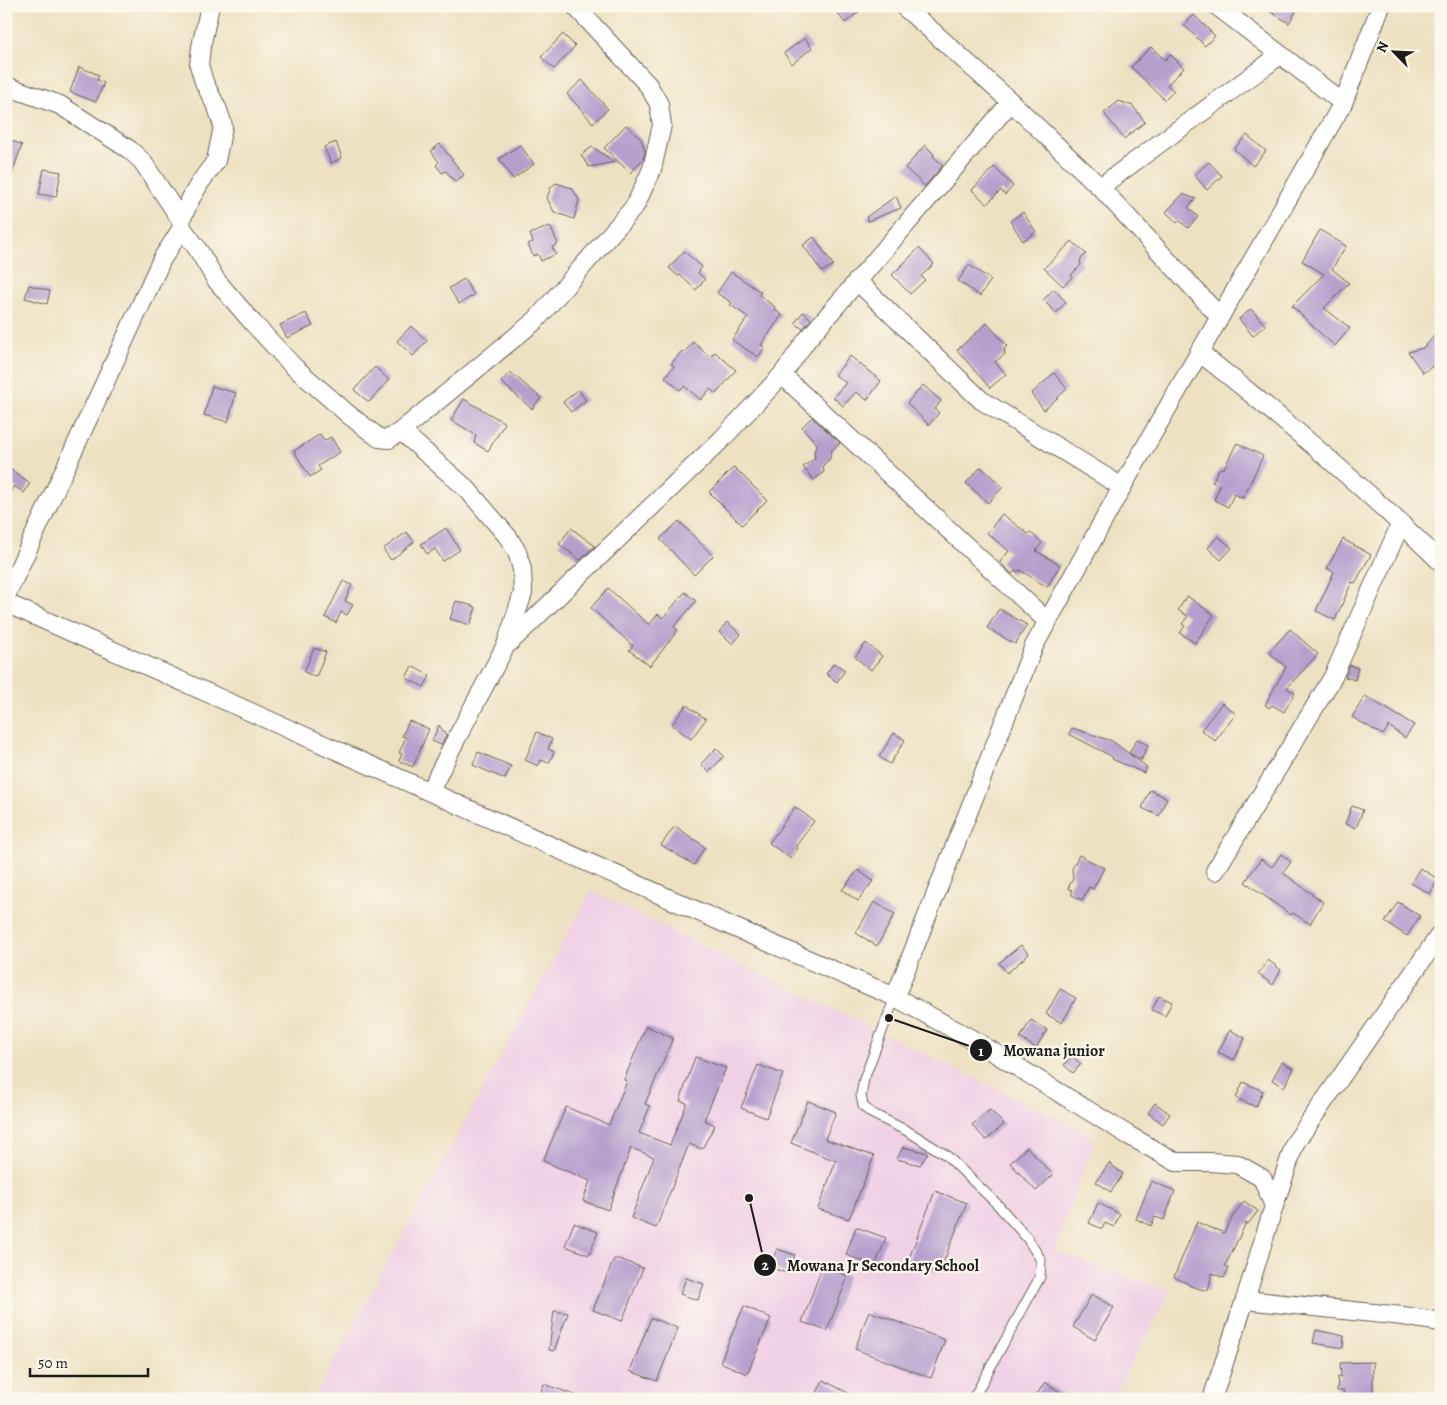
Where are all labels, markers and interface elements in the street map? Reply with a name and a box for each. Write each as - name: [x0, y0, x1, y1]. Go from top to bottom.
- north arrow: [1370, 28, 1420, 78]
- text: N: [1372, 38, 1393, 55]
- callout: Mowana junior: [968, 1035, 1115, 1066]
- text: Mowana junior: [1003, 1040, 1105, 1062]
- text: 1: [978, 1041, 984, 1061]
- callout: Mowana Jr Secondary School: [752, 1250, 989, 1281]
- text: 2: [761, 1255, 769, 1275]
- text: Mowana Jr Secondary School: [787, 1255, 980, 1277]
- scale bar: [30, 1345, 148, 1377]
- text: 50 m: [38, 1353, 68, 1373]

